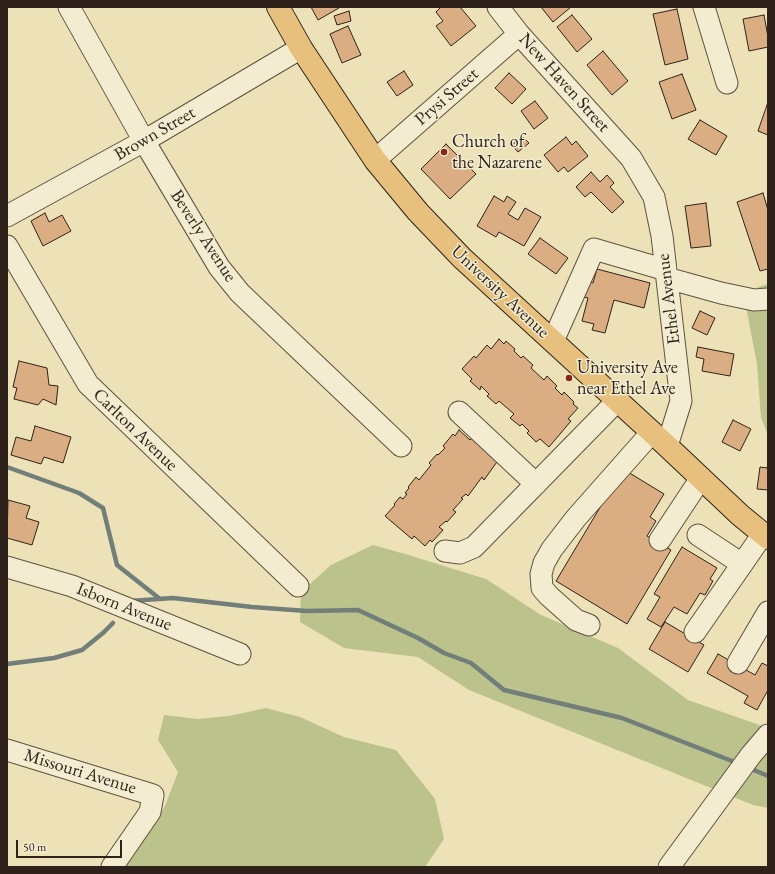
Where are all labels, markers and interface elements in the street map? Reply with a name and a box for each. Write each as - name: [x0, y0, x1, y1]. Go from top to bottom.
- street label: New Haven Street: [514, 29, 614, 137]
- street label: Prysi Street: [411, 64, 483, 130]
- street label: Brown Street: [111, 102, 199, 166]
- place label: Church of the Nazarene: [452, 131, 542, 174]
- marker: Church of the Nazarene: [439, 147, 449, 157]
- street label: Beverly Avenue: [165, 186, 241, 286]
- street label: University Avenue: [446, 241, 554, 343]
- street label: Ethel Avenue: [653, 252, 685, 346]
- place label: University Ave near Ethel Ave: [577, 357, 678, 400]
- marker: University Ave near Ethel Ave: [564, 373, 574, 383]
- street label: Carlton Avenue: [88, 384, 182, 476]
- street label: Isborn Avenue: [73, 578, 175, 636]
- street label: Missouri Avenue: [21, 745, 139, 799]
- scale bar: [18, 832, 124, 858]
- text: 50 m: [23, 839, 46, 855]

